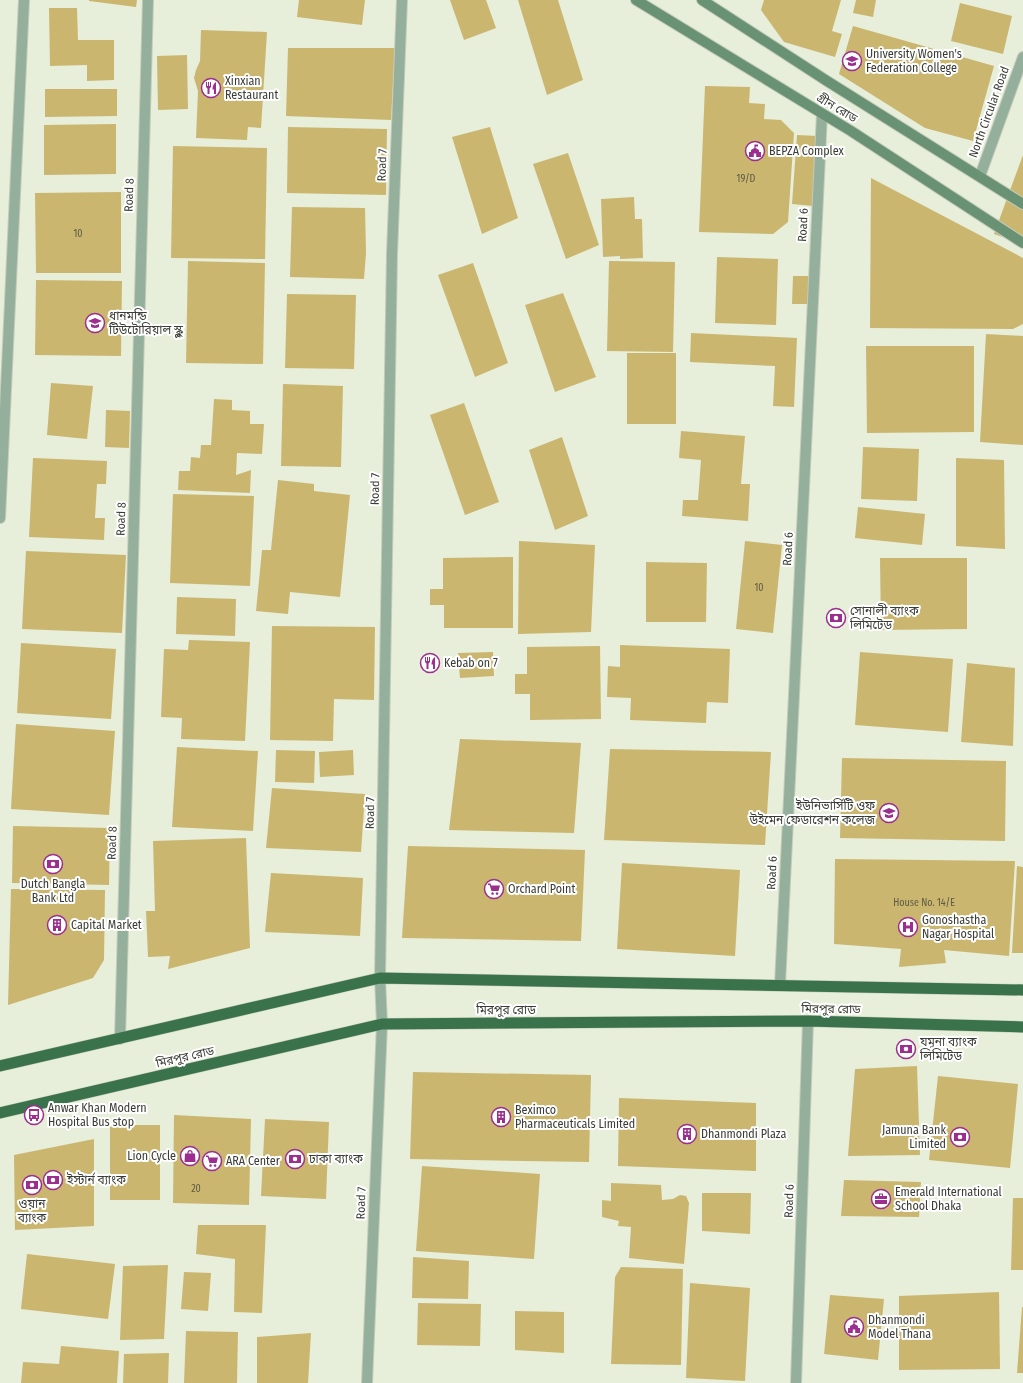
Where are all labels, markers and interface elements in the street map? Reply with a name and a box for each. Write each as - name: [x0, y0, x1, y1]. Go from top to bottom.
- place label: University Women's Federation College: [866, 47, 962, 75]
- school or university icon: University Women's Federation College: [841, 50, 863, 72]
- street label: North Circular Road: [966, 64, 1012, 160]
- place label: Xinxian Restaurant: [225, 74, 278, 102]
- restaurant icon: Xinxian Restaurant: [200, 77, 222, 99]
- street label: গ্রীন রোড: [814, 90, 861, 126]
- public building icon: BEPZA Complex: [744, 140, 766, 162]
- place label: BEPZA Complex: [769, 144, 845, 158]
- street label: Road 7: [374, 148, 390, 182]
- house number: 19/D: [737, 173, 756, 185]
- street label: Road 8: [121, 178, 137, 212]
- street label: Road 6: [795, 208, 811, 242]
- house number: 10: [73, 228, 83, 240]
- place label: ধানমন্ডি টিউটোরিয়াল স্কুল: [108, 308, 184, 338]
- school or university icon: ধানমন্ডি টিউটোরিয়াল স্কুল: [84, 312, 106, 334]
- street label: Road 7: [368, 472, 382, 505]
- street label: Road 8: [113, 502, 129, 536]
- street label: Road 6: [780, 532, 796, 566]
- house number: 10: [754, 582, 764, 594]
- place label: সোনালী ব্যাংক লিমিটেড: [849, 603, 919, 632]
- bank icon: সোনালী ব্যাংক লিমিটেড: [825, 607, 847, 629]
- restaurant icon: Kebab on 7: [419, 652, 441, 674]
- place label: Kebab on 7: [444, 656, 498, 670]
- street label: Road 7: [363, 796, 377, 829]
- place label: ইউনিভার্সিটি ওফ উইমেন ফেডারেশন কলেজ: [748, 798, 876, 827]
- school or university icon: ইউনিভার্সিটি ওফ উইমেন ফেডারেশন কলেজ: [878, 802, 900, 824]
- street label: Road 8: [104, 826, 120, 860]
- bank icon: Dutch Bangla Bank Ltd: [42, 853, 64, 875]
- street label: Road 6: [764, 856, 780, 890]
- place label: Dutch Bangla Bank Ltd: [21, 877, 85, 905]
- supermarket icon: Orchard Point: [483, 878, 505, 900]
- place label: Orchard Point: [508, 882, 575, 896]
- house number: House No. 14/E: [893, 897, 955, 909]
- place label: Gonoshastha Nagar Hospital: [922, 913, 994, 941]
- building icon: Capital Market: [46, 914, 68, 936]
- hospital icon: Gonoshastha Nagar Hospital: [897, 916, 919, 938]
- place label: Capital Market: [71, 918, 142, 932]
- street label: মিরপুর রোড: [800, 1000, 861, 1018]
- street label: মিরপুর রোড: [475, 1002, 536, 1018]
- place label: যমুনা ব্যাংক লিমিটেড: [919, 1035, 977, 1063]
- bank icon: যমুনা ব্যাংক লিমিটেড: [895, 1038, 917, 1060]
- street label: মিরপুর রোড: [153, 1042, 216, 1072]
- place label: Anwar Khan Modern Hospital Bus stop: [48, 1101, 147, 1129]
- place label: Beximco Pharmaceuticals Limited: [515, 1103, 635, 1131]
- bus stop icon: Anwar Khan Modern Hospital Bus stop: [23, 1104, 45, 1126]
- building icon: Beximco Pharmaceuticals Limited: [490, 1106, 512, 1128]
- building icon: Dhanmondi Plaza: [676, 1123, 698, 1145]
- place label: Jamuna Bank Limited: [882, 1123, 946, 1151]
- bank icon: Jamuna Bank Limited: [949, 1126, 971, 1148]
- place label: Dhanmondi Plaza: [701, 1127, 786, 1141]
- shop icon: Lion Cycle: [179, 1145, 201, 1167]
- bank icon: ঢাকা ব্যাংক: [284, 1148, 306, 1170]
- place label: Lion Cycle: [127, 1149, 176, 1163]
- supermarket icon: ARA Center: [201, 1150, 223, 1172]
- place label: ঢাকা ব্যাংক: [308, 1152, 363, 1166]
- place label: ARA Center: [226, 1154, 281, 1168]
- bank icon: ইস্টার্ন ব্যাংক: [42, 1169, 64, 1191]
- place label: ইস্টার্ন ব্যাংক: [66, 1172, 126, 1187]
- bank icon: ওয়ান ব্যাংক: [21, 1174, 43, 1196]
- house number: 20: [191, 1183, 201, 1195]
- street label: Road 6: [781, 1184, 797, 1218]
- place label: Emerald International School Dhaka: [895, 1185, 1002, 1213]
- street label: Road 7: [353, 1186, 369, 1220]
- office icon: Emerald International School Dhaka: [870, 1188, 892, 1210]
- place label: ওয়ান ব্যাংক: [17, 1197, 47, 1225]
- place label: Dhanmondi Model Thana: [868, 1313, 931, 1341]
- public building icon: Dhanmondi Model Thana: [843, 1316, 865, 1338]

